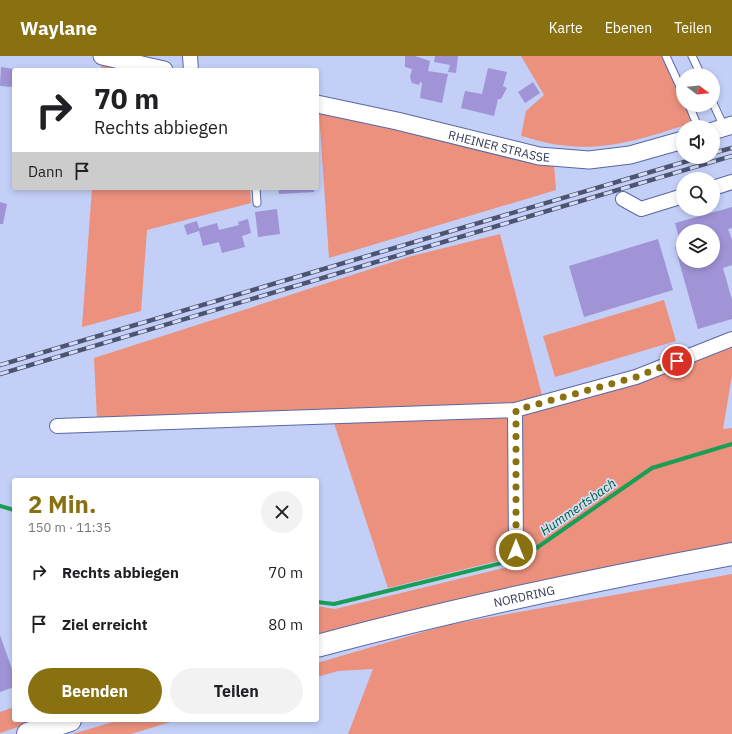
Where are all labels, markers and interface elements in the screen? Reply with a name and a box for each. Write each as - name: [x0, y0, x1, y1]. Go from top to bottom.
- text: Waylane: [20, 16, 97, 40]
- text: Karte: [549, 19, 583, 37]
- text: Ebenen: [605, 19, 652, 37]
- text: Teilen: [674, 19, 712, 37]
- north arrow: [676, 68, 720, 112]
- map controls: [676, 68, 720, 268]
- text: 70 m: [94, 80, 159, 117]
- icon: right: [28, 84, 80, 136]
- text: Rechts abbiegen: [94, 116, 228, 139]
- button: sound: [676, 120, 720, 164]
- street label: RHEINER STRASSE: [447, 126, 550, 164]
- icon: arrive: [71, 160, 93, 182]
- text: Dann: [28, 162, 63, 181]
- button: search: [676, 172, 720, 216]
- button: layers: [676, 224, 720, 268]
- pin: [660, 344, 694, 378]
- icon: arrive: [666, 350, 688, 372]
- water label: Hummertsbach: [537, 475, 619, 539]
- text: 2 Min.: [28, 488, 96, 520]
- button: close: [261, 491, 303, 533]
- text: 150 m · 11:35: [28, 519, 111, 536]
- position arrow: [495, 529, 537, 571]
- icon: right: [28, 561, 50, 583]
- text: Rechts abbiegen: [62, 563, 179, 582]
- text: 70 m: [268, 563, 303, 582]
- street label: NORDRING: [492, 582, 556, 610]
- icon: arrive: [28, 613, 50, 635]
- text: Ziel erreicht: [62, 615, 148, 634]
- text: 80 m: [268, 615, 303, 634]
- button: Beenden: [28, 668, 162, 714]
- button: Teilen: [170, 668, 303, 714]

